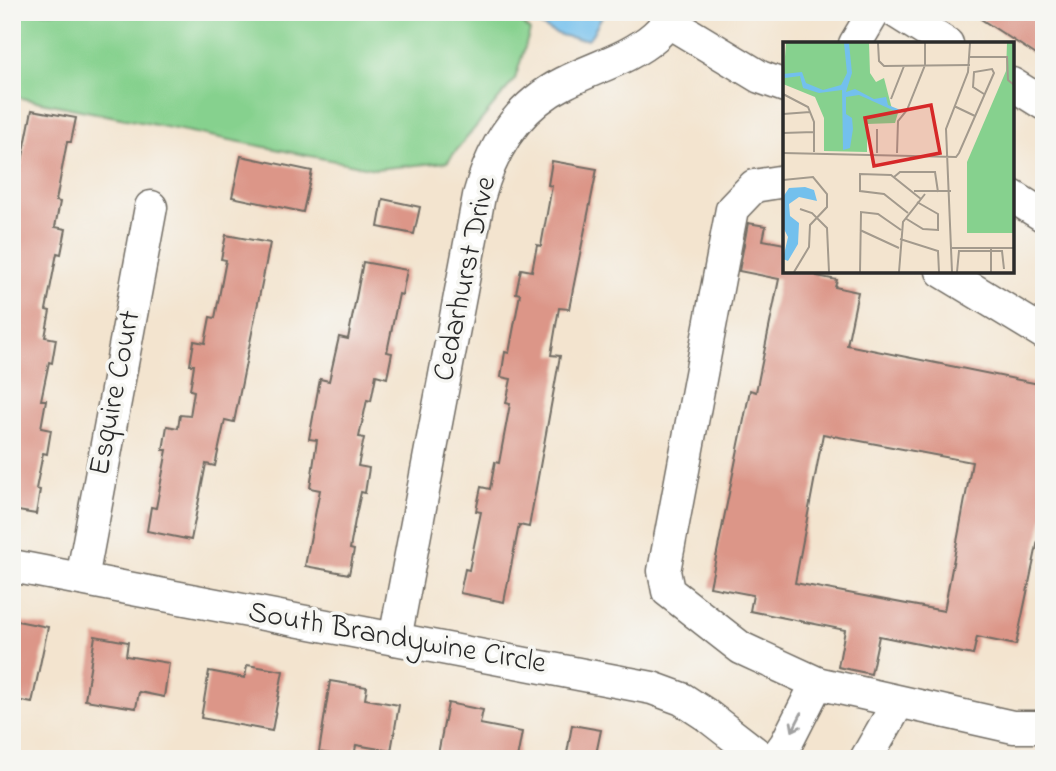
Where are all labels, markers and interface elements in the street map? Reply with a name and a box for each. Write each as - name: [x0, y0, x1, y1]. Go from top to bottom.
- inset map: [783, 42, 1014, 273]
- street label: Cedarhurst Drive: [423, 172, 509, 385]
- street label: Esquire Court: [78, 307, 154, 479]
- street label: South Brandywine Circle: [245, 591, 550, 687]
- one-way arrow: [790, 711, 804, 732]

